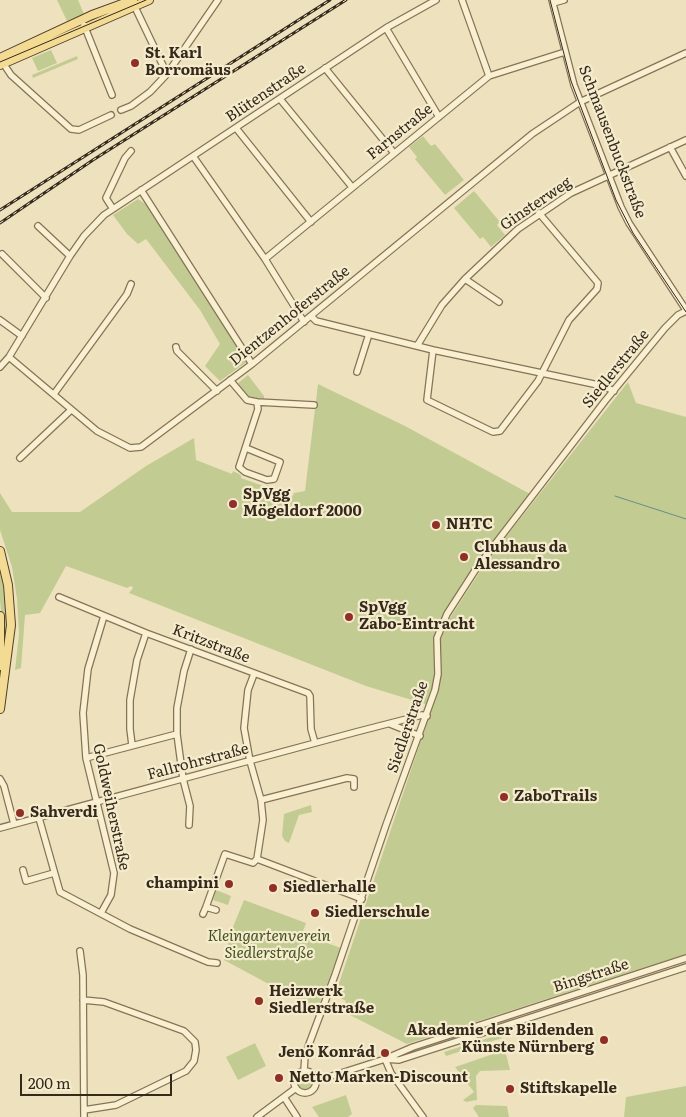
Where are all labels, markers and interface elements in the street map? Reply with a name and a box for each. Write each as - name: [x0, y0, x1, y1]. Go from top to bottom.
- place label: St. Karl Borromäus: [145, 45, 231, 80]
- marker: St. Karl Borromäus: [129, 57, 141, 69]
- street label: Blütenstraße: [223, 60, 309, 126]
- street label: Schmausenbuckstraße: [575, 63, 649, 221]
- street label: Farnstraße: [364, 100, 436, 164]
- street label: Ginsterweg: [497, 174, 575, 234]
- street label: Dientzenhoferstraße: [226, 262, 354, 370]
- street label: Siedlerstraße: [579, 326, 653, 412]
- place label: SpVgg Mögeldorf 2000: [243, 486, 362, 521]
- marker: SpVgg Mögeldorf 2000: [227, 498, 239, 510]
- place label: NHTC: [446, 516, 493, 534]
- marker: NHTC: [430, 519, 442, 531]
- place label: Clubhaus da Alessandro: [474, 539, 567, 574]
- marker: Clubhaus da Alessandro: [458, 551, 470, 563]
- place label: SpVgg Zabo-Eintracht: [359, 599, 475, 634]
- marker: SpVgg Zabo-Eintracht: [343, 611, 355, 623]
- street label: Kritzstraße: [170, 621, 252, 667]
- street label: Siedlerstraße: [384, 679, 432, 775]
- street label: Fallrohrstraße: [145, 740, 251, 784]
- street label: Goldweiherstraße: [89, 742, 133, 872]
- place label: ZaboTrails: [514, 788, 597, 806]
- marker: ZaboTrails: [498, 791, 510, 803]
- place label: Sahverdi: [30, 804, 98, 822]
- marker: Sahverdi: [14, 807, 26, 819]
- place label: champini: [146, 875, 219, 893]
- marker: champini: [223, 878, 235, 890]
- place label: Siedlerhalle: [283, 879, 376, 897]
- marker: Siedlerhalle: [267, 882, 279, 894]
- place label: Siedlerschule: [325, 904, 429, 922]
- marker: Siedlerschule: [309, 907, 321, 919]
- park label: Kleingartenverein Siedlerstraße: [207, 928, 331, 963]
- street label: Bingstraße: [551, 955, 631, 997]
- place label: Heizwerk Siedlerstraße: [269, 983, 374, 1018]
- marker: Heizwerk Siedlerstraße: [253, 995, 265, 1007]
- place label: Akademie der Bildenden Künste Nürnberg: [407, 1022, 594, 1057]
- marker: Akademie der Bildenden Künste Nürnberg: [598, 1034, 610, 1046]
- place label: Jenö Konrád: [278, 1044, 375, 1062]
- marker: Jenö Konrád: [379, 1047, 391, 1059]
- scale bar: [22, 1064, 175, 1096]
- place label: Netto Marken-Discount: [289, 1069, 468, 1087]
- text: 200 m: [28, 1071, 71, 1094]
- marker: Netto Marken-Discount: [273, 1072, 285, 1084]
- place label: Stiftskapelle: [520, 1080, 617, 1098]
- marker: Stiftskapelle: [504, 1083, 516, 1095]

